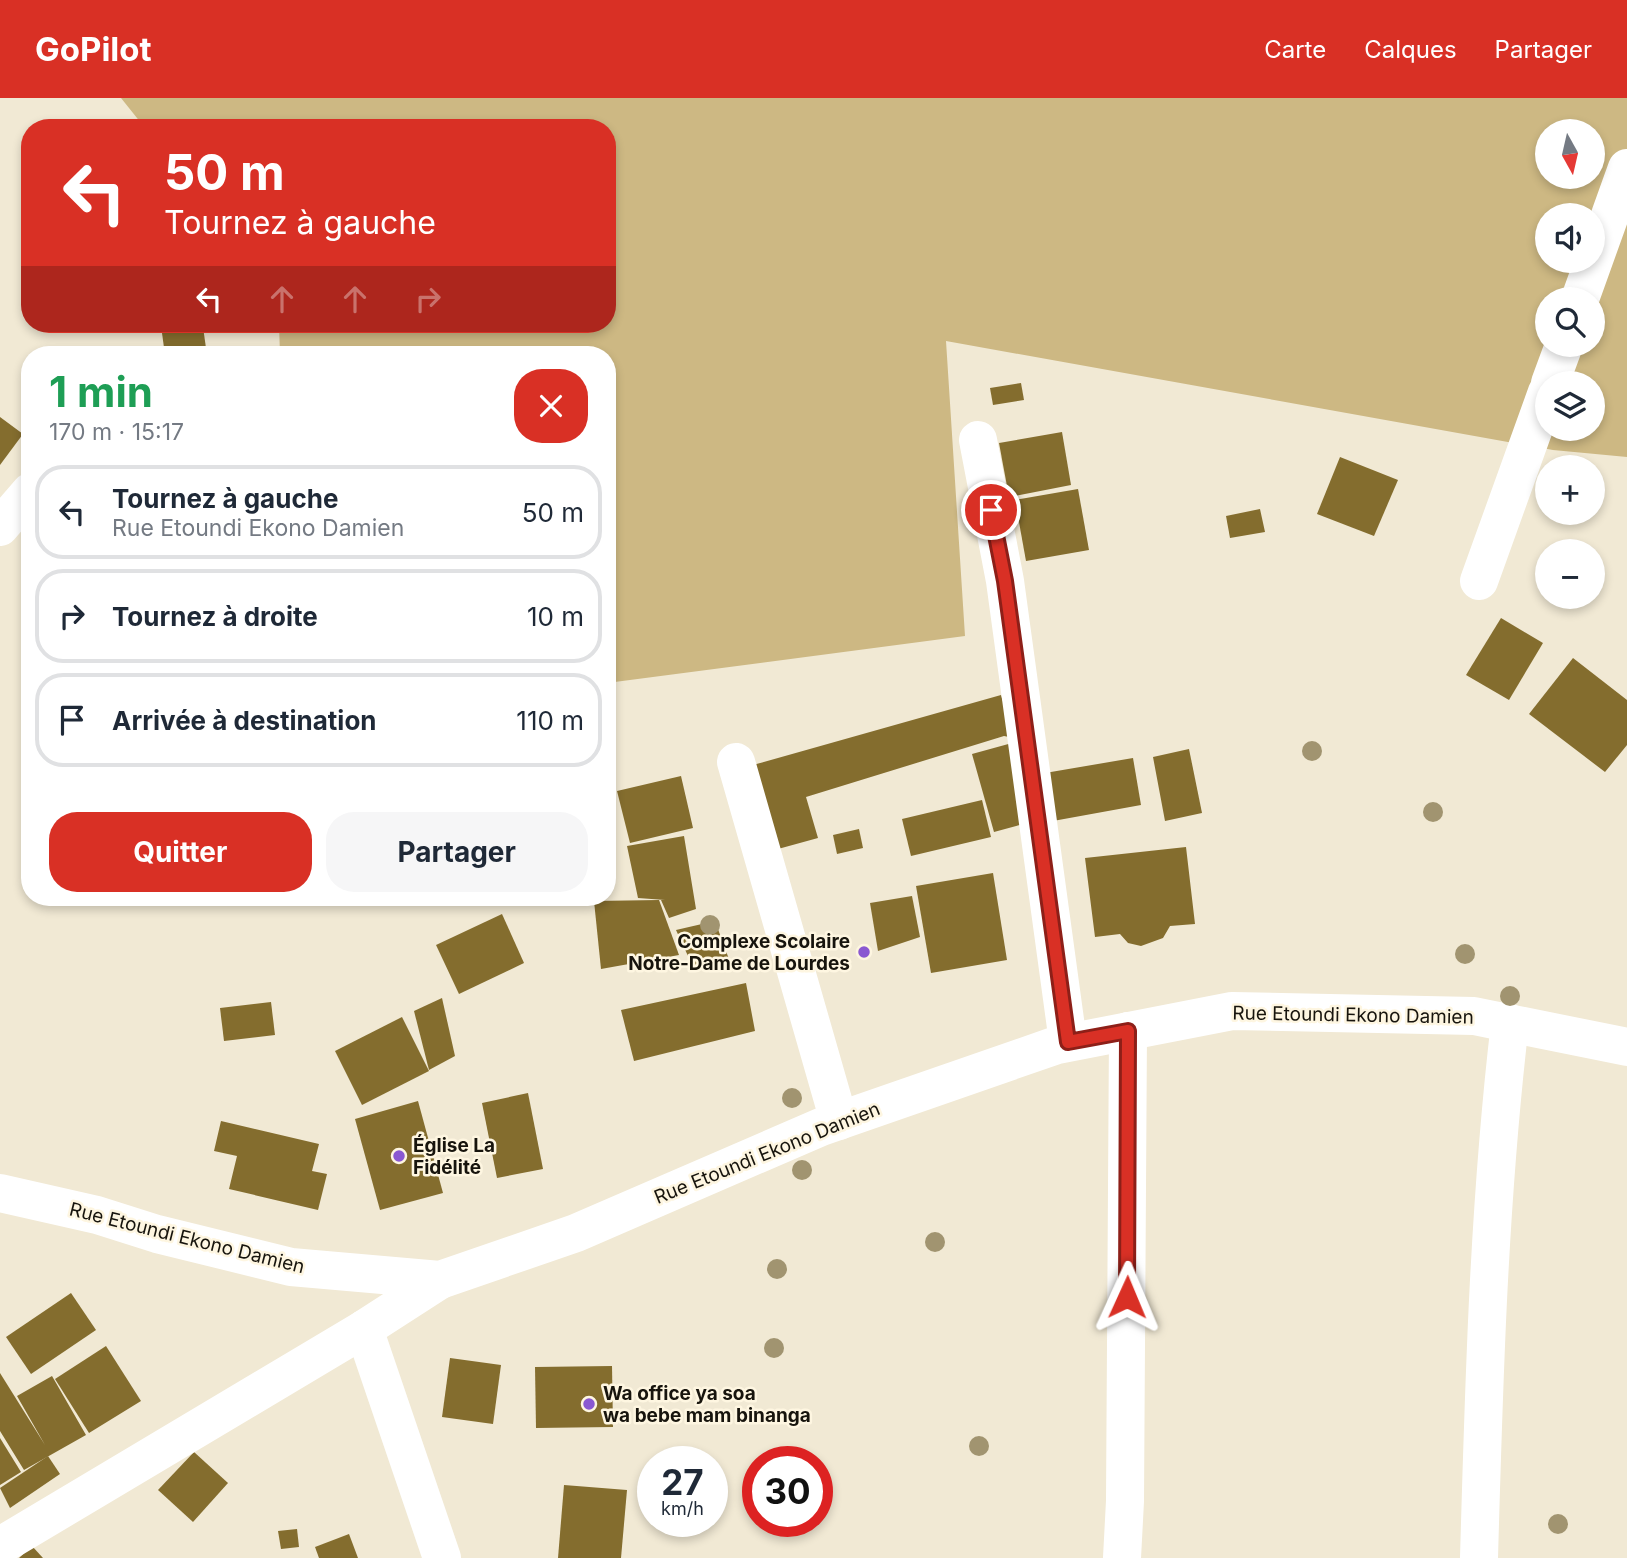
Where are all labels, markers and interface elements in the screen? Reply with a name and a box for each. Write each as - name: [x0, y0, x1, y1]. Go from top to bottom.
- text: GoPilot: [35, 29, 152, 69]
- text: Carte: [1264, 35, 1326, 64]
- text: Calques: [1364, 35, 1457, 64]
- text: Partager: [1495, 35, 1592, 64]
- north arrow: [1535, 119, 1605, 189]
- map controls: [1535, 119, 1605, 609]
- text: 50 m: [164, 143, 285, 202]
- icon: left: [49, 147, 140, 238]
- text: Tournez à gauche: [164, 203, 436, 242]
- button: sound: [1535, 203, 1605, 273]
- icon: left: [190, 280, 228, 318]
- icon: ahead: [263, 280, 301, 318]
- icon: ahead: [336, 280, 374, 318]
- icon: right: [409, 280, 447, 318]
- button: search: [1535, 287, 1605, 357]
- text: 1 min: [49, 366, 153, 417]
- button: close: [514, 369, 588, 443]
- button: layers: [1535, 371, 1605, 441]
- text: 170 m · 15:17: [49, 418, 184, 446]
- button: +: [1535, 455, 1605, 525]
- pin: [961, 480, 1021, 540]
- text: Tournez à gauche: [112, 483, 338, 514]
- icon: arrive: [972, 491, 1010, 529]
- icon: left: [53, 493, 91, 531]
- text: 50 m: [522, 497, 584, 528]
- text: Rue Etoundi Ekono Damien: [112, 514, 404, 542]
- button: −: [1535, 539, 1605, 609]
- icon: right: [53, 597, 91, 635]
- text: Tournez à droite: [112, 601, 318, 632]
- text: 10 m: [527, 601, 584, 632]
- icon: arrive: [53, 701, 91, 739]
- text: Arrivée à destination: [112, 705, 377, 736]
- text: 110 m: [516, 705, 584, 736]
- button: Quitter: [49, 812, 312, 892]
- button: Partager: [326, 812, 588, 892]
- place label: Complexe Scolaire Notre-Dame de Lourdes: [628, 930, 850, 975]
- marker: Complexe Scolaire Notre-Dame de Lourdes: [856, 944, 872, 960]
- street label: Rue Etoundi Ekono Damien: [1232, 1001, 1474, 1029]
- street label: Rue Etoundi Ekono Damien: [651, 1097, 883, 1209]
- place label: Église La Fidélité: [413, 1134, 495, 1179]
- marker: Église La Fidélité: [391, 1148, 407, 1164]
- street label: Rue Etoundi Ekono Damien: [67, 1198, 307, 1278]
- position arrow: [1090, 1260, 1164, 1334]
- place label: Wa office ya soa wa bebe mam binanga: [603, 1382, 811, 1427]
- marker: Wa office ya soa wa bebe mam binanga: [581, 1396, 597, 1412]
- speed limit sign: 30: [742, 1446, 833, 1537]
- text: 27: [661, 1461, 704, 1503]
- text: km/h: [661, 1498, 704, 1519]

